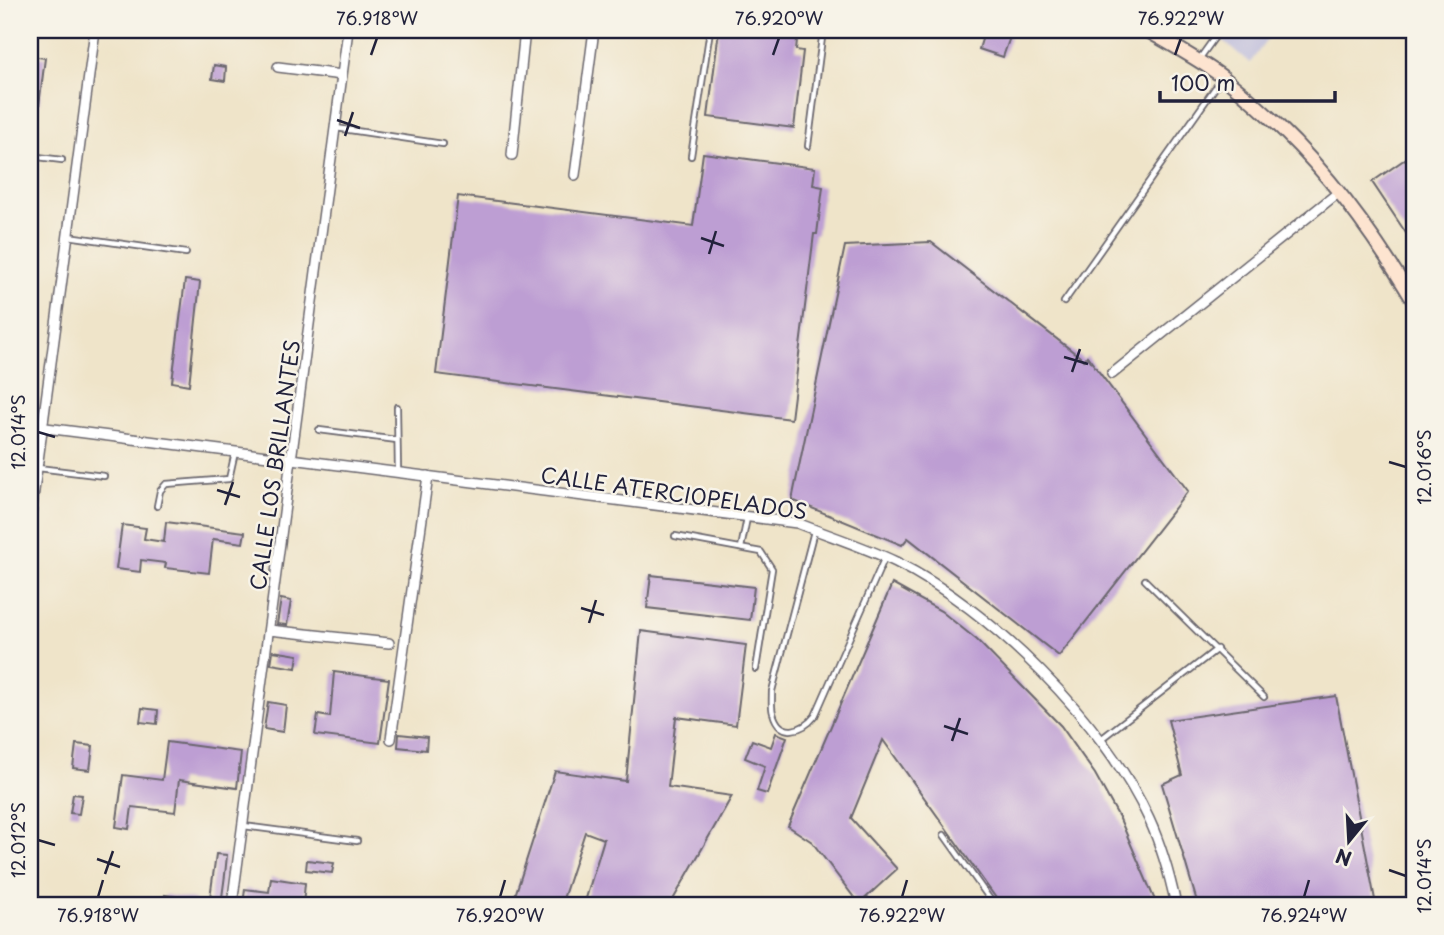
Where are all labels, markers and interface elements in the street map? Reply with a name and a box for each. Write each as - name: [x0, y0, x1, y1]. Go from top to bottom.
- text: 76.918°W: [336, 4, 419, 31]
- text: 76.920°W: [735, 4, 824, 31]
- text: 76.922°W: [1138, 4, 1225, 31]
- scale bar: [1160, 60, 1336, 104]
- text: 100 m: [1171, 66, 1235, 98]
- street label: CALLE LOS BRILLANTES: [241, 338, 307, 592]
- text: 12.014°S: [4, 394, 31, 470]
- text: 12.016°S: [1410, 429, 1437, 505]
- street label: CALLE ATERCIOPELADOS: [539, 457, 809, 527]
- text: 12.012°S: [4, 802, 31, 878]
- north arrow: [1314, 806, 1384, 876]
- text: 12.014°S: [1410, 838, 1437, 914]
- text: N: [1332, 842, 1355, 874]
- text: 76.918°W: [57, 901, 140, 928]
- text: 76.920°W: [456, 901, 545, 928]
- text: 76.922°W: [859, 901, 946, 928]
- text: 76.924°W: [1261, 901, 1348, 928]

